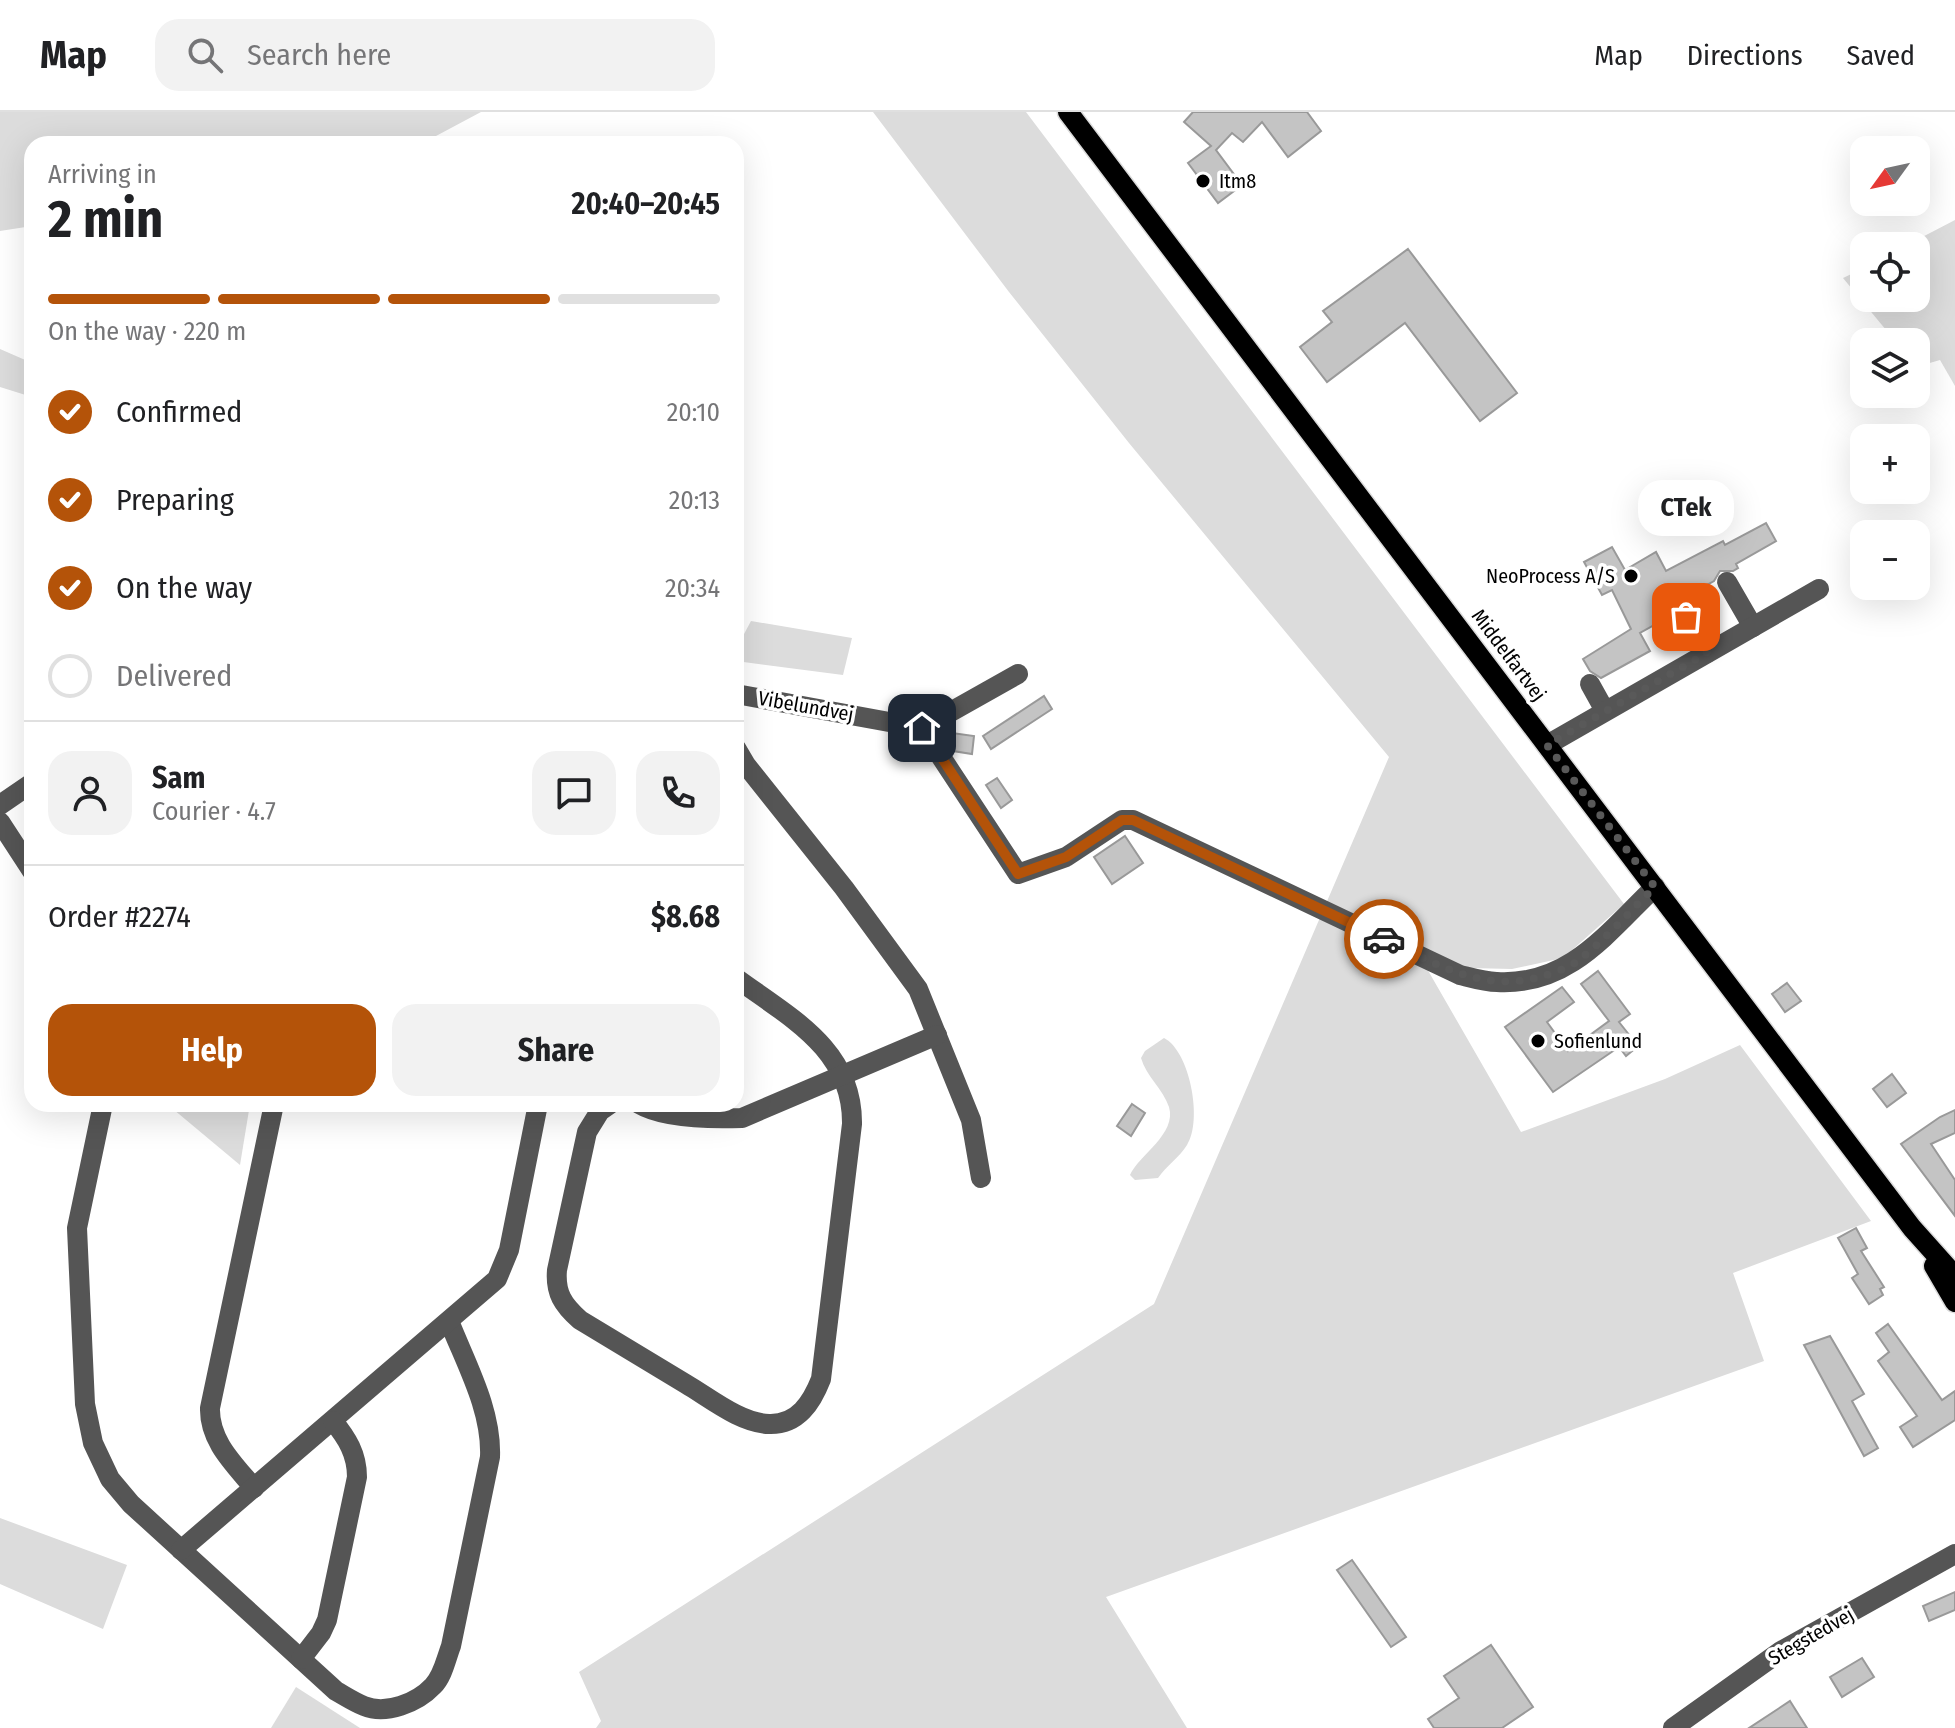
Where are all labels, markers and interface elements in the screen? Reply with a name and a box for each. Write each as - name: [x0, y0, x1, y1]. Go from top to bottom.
- search box: [155, 19, 715, 91]
- text: Map: [40, 32, 107, 78]
- icon: search: [183, 33, 227, 77]
- text: Search here: [247, 37, 391, 73]
- text: Map: [1594, 39, 1643, 72]
- text: Directions: [1687, 39, 1803, 72]
- text: Saved: [1847, 39, 1915, 72]
- north arrow: [1850, 136, 1930, 216]
- map controls: [1850, 136, 1930, 600]
- text: Arriving in: [48, 159, 157, 190]
- place label: Itm8: [1219, 169, 1256, 193]
- marker: Itm8: [1194, 172, 1212, 190]
- text: 20:40–20:45: [572, 186, 720, 222]
- text: 2 min: [48, 188, 163, 251]
- button: locate: [1850, 232, 1930, 312]
- text: On the way · 220 m: [48, 316, 246, 347]
- button: layers: [1850, 328, 1930, 408]
- icon: check: [48, 390, 92, 434]
- text: Confirmed: [116, 394, 242, 430]
- text: 20:10: [667, 397, 720, 428]
- button: +: [1850, 424, 1930, 504]
- icon: check: [48, 478, 92, 522]
- callout: CTek: [1638, 481, 1734, 537]
- text: Preparing: [116, 482, 234, 518]
- text: 20:13: [669, 485, 720, 516]
- text: CTek: [1660, 492, 1712, 523]
- button: −: [1850, 520, 1930, 600]
- place label: NeoProcess A/S: [1486, 564, 1615, 588]
- icon: check: [48, 566, 92, 610]
- marker: NeoProcess A/S: [1622, 567, 1640, 585]
- text: On the way: [116, 570, 252, 606]
- text: 20:34: [665, 573, 720, 604]
- pin: [1652, 583, 1720, 651]
- icon: bag: [1664, 595, 1708, 639]
- street label: Middelfartvej: [1467, 604, 1551, 706]
- text: Delivered: [116, 658, 232, 694]
- street label: Vibelundvej: [756, 686, 856, 726]
- pin: [888, 694, 956, 762]
- icon: home: [900, 706, 944, 750]
- button: person: [48, 751, 132, 835]
- button: chat: [532, 751, 616, 835]
- button: phone: [636, 751, 720, 835]
- text: Sam: [152, 760, 205, 796]
- text: Courier · 4.7: [152, 796, 276, 827]
- text: Order #2274: [48, 899, 191, 935]
- text: $8.68: [651, 899, 720, 935]
- courier: [1344, 899, 1424, 979]
- icon: car: [1362, 917, 1406, 961]
- button: Help: [48, 1004, 376, 1096]
- button: Share: [392, 1004, 720, 1096]
- place label: Sofienlund: [1554, 1029, 1642, 1053]
- marker: Sofienlund: [1529, 1032, 1547, 1050]
- street label: Stegstedvej: [1764, 1602, 1858, 1670]

